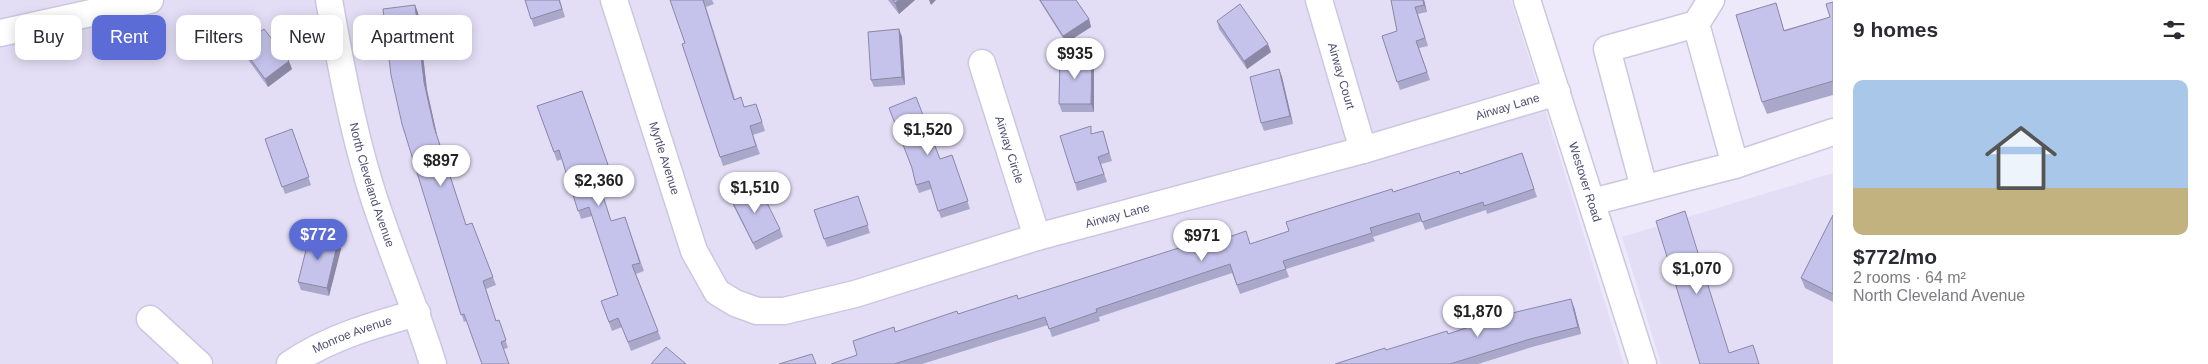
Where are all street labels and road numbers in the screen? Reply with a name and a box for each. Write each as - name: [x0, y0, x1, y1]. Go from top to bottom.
- street label: Airway Court: [1325, 41, 1358, 111]
- street label: Airway Lane: [1474, 91, 1542, 123]
- street label: Airway Circle: [992, 114, 1027, 186]
- street label: Myrtle Avenue: [646, 120, 683, 197]
- street label: North Cleveland Avenue: [347, 121, 398, 249]
- street label: Westover Road: [1566, 141, 1604, 223]
- street label: Airway Lane: [1084, 200, 1152, 231]
- street label: Monroe Avenue: [310, 313, 394, 356]

